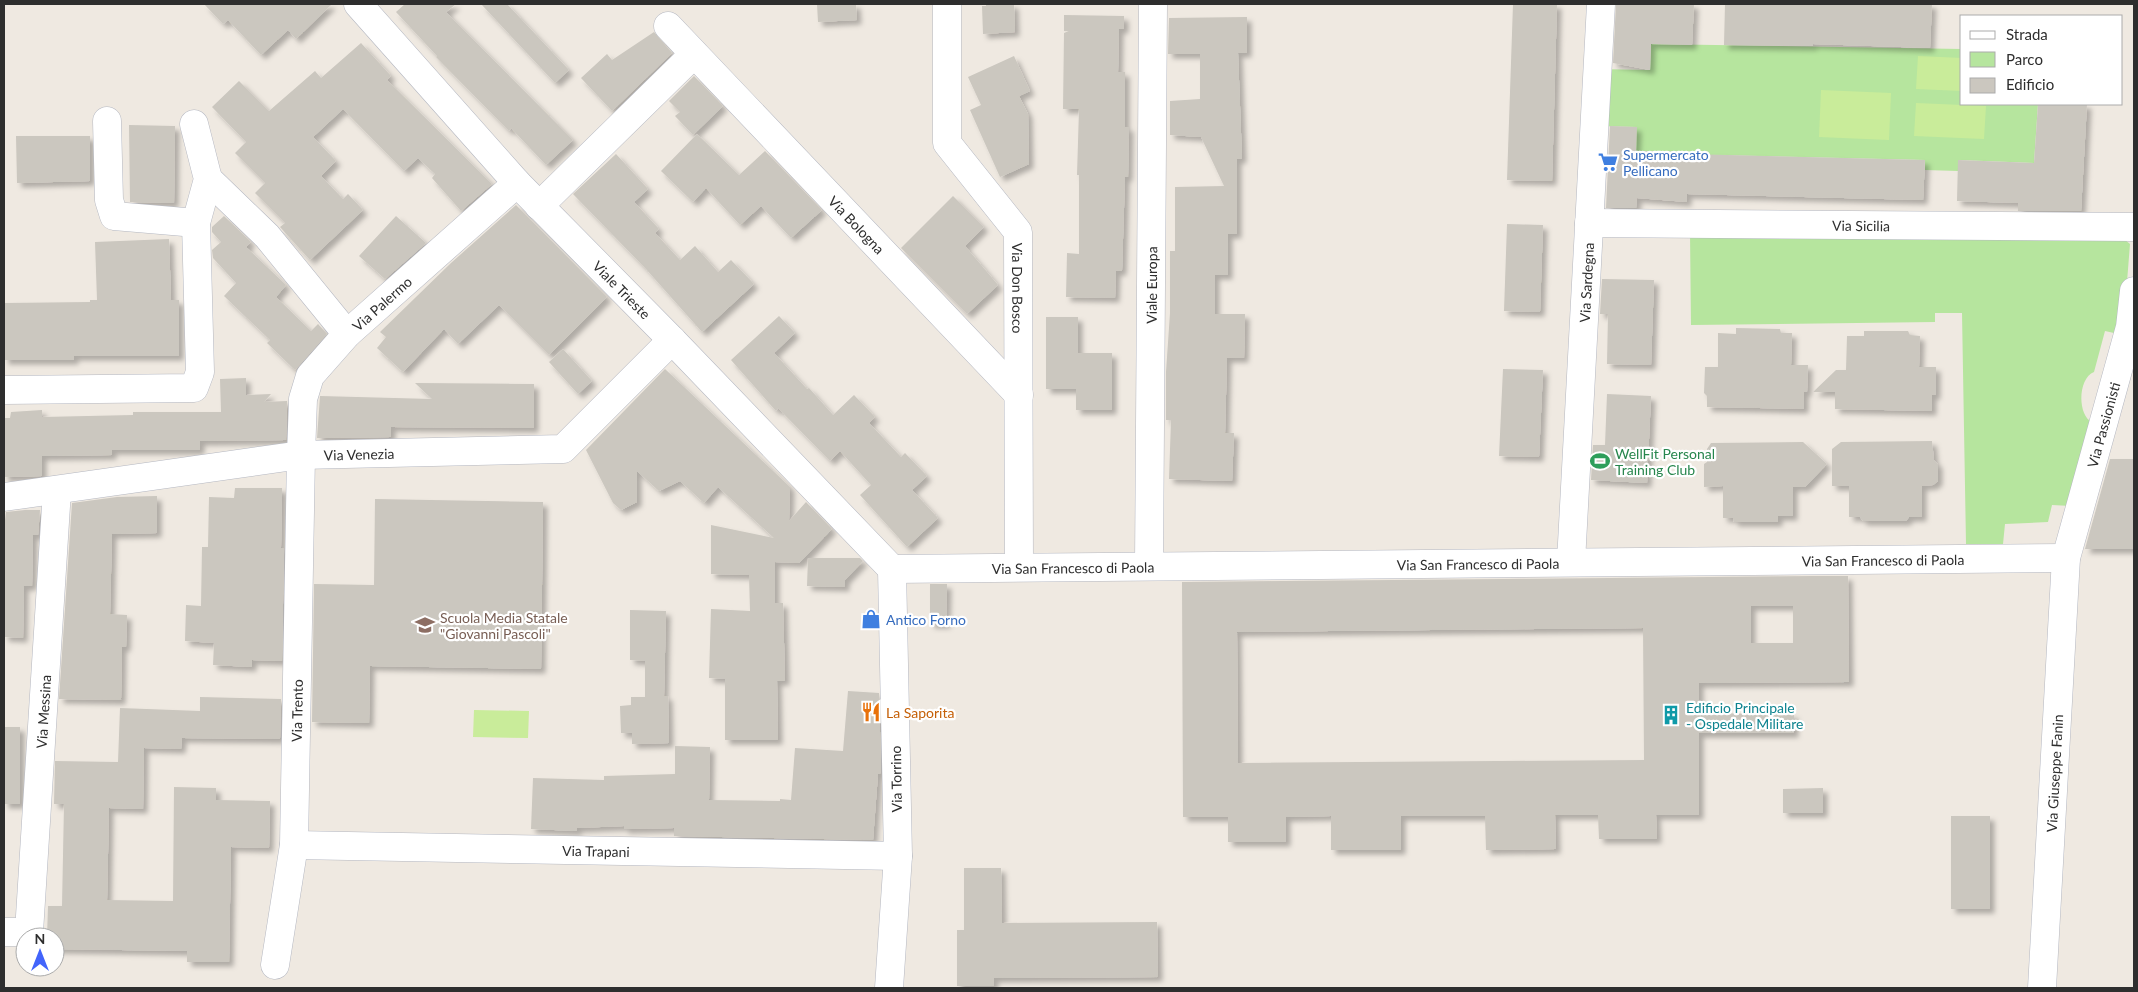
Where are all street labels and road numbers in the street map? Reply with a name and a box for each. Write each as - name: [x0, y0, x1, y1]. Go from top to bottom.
- street label: Via Bologna: [825, 192, 888, 257]
- street label: Via Sicilia: [1832, 216, 1890, 234]
- street label: Via Sardegna: [1575, 242, 1597, 323]
- street label: Via Don Bosco: [1010, 243, 1027, 334]
- street label: Viale Europa: [1142, 246, 1160, 324]
- street label: Viale Trieste: [590, 257, 654, 322]
- street label: Via Palermo: [348, 272, 415, 334]
- street label: Via Passionisti: [2083, 380, 2123, 469]
- street label: Via Venezia: [324, 444, 395, 463]
- street label: Via San Francesco di Paola: [1802, 550, 1964, 569]
- street label: Via San Francesco di Paola: [1397, 554, 1559, 573]
- street label: Via San Francesco di Paola: [992, 558, 1154, 577]
- street label: Via Messina: [32, 674, 54, 749]
- street label: Via Trento: [287, 679, 305, 742]
- street label: Via Giuseppe Fanin: [2042, 714, 2066, 833]
- street label: Via Torrino: [887, 745, 905, 813]
- street label: Via Trapani: [562, 841, 630, 860]

